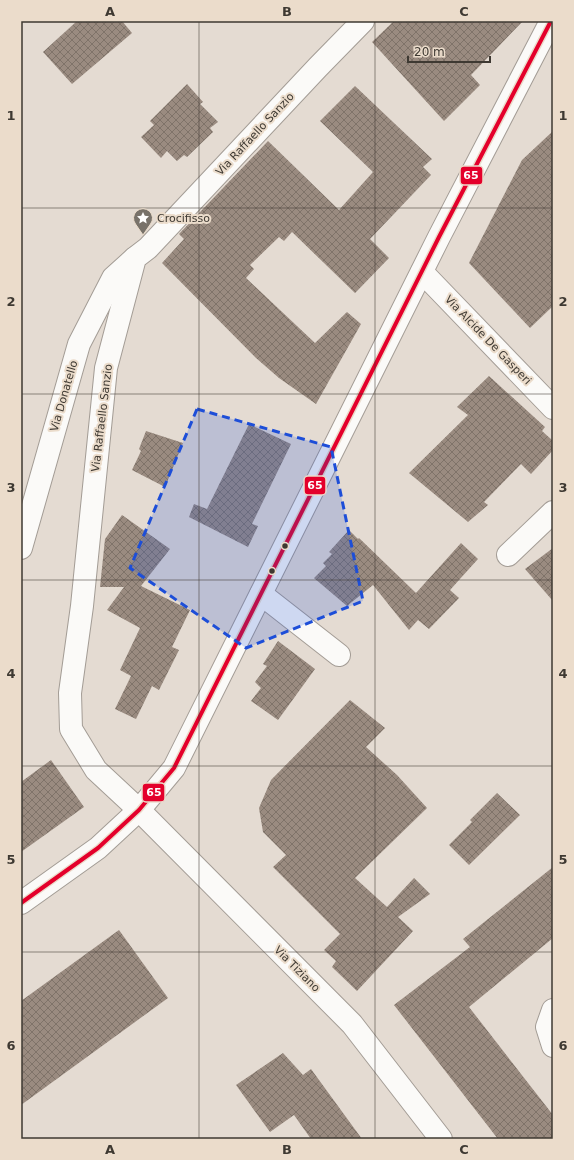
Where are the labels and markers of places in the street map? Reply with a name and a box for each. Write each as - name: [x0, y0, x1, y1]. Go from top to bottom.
- place icon: Crocifisso: [132, 207, 154, 235]
- place label: Crocifisso: [157, 212, 210, 225]
- unlabelled marker: [280, 541, 290, 551]
- unlabelled marker: [267, 566, 277, 576]

